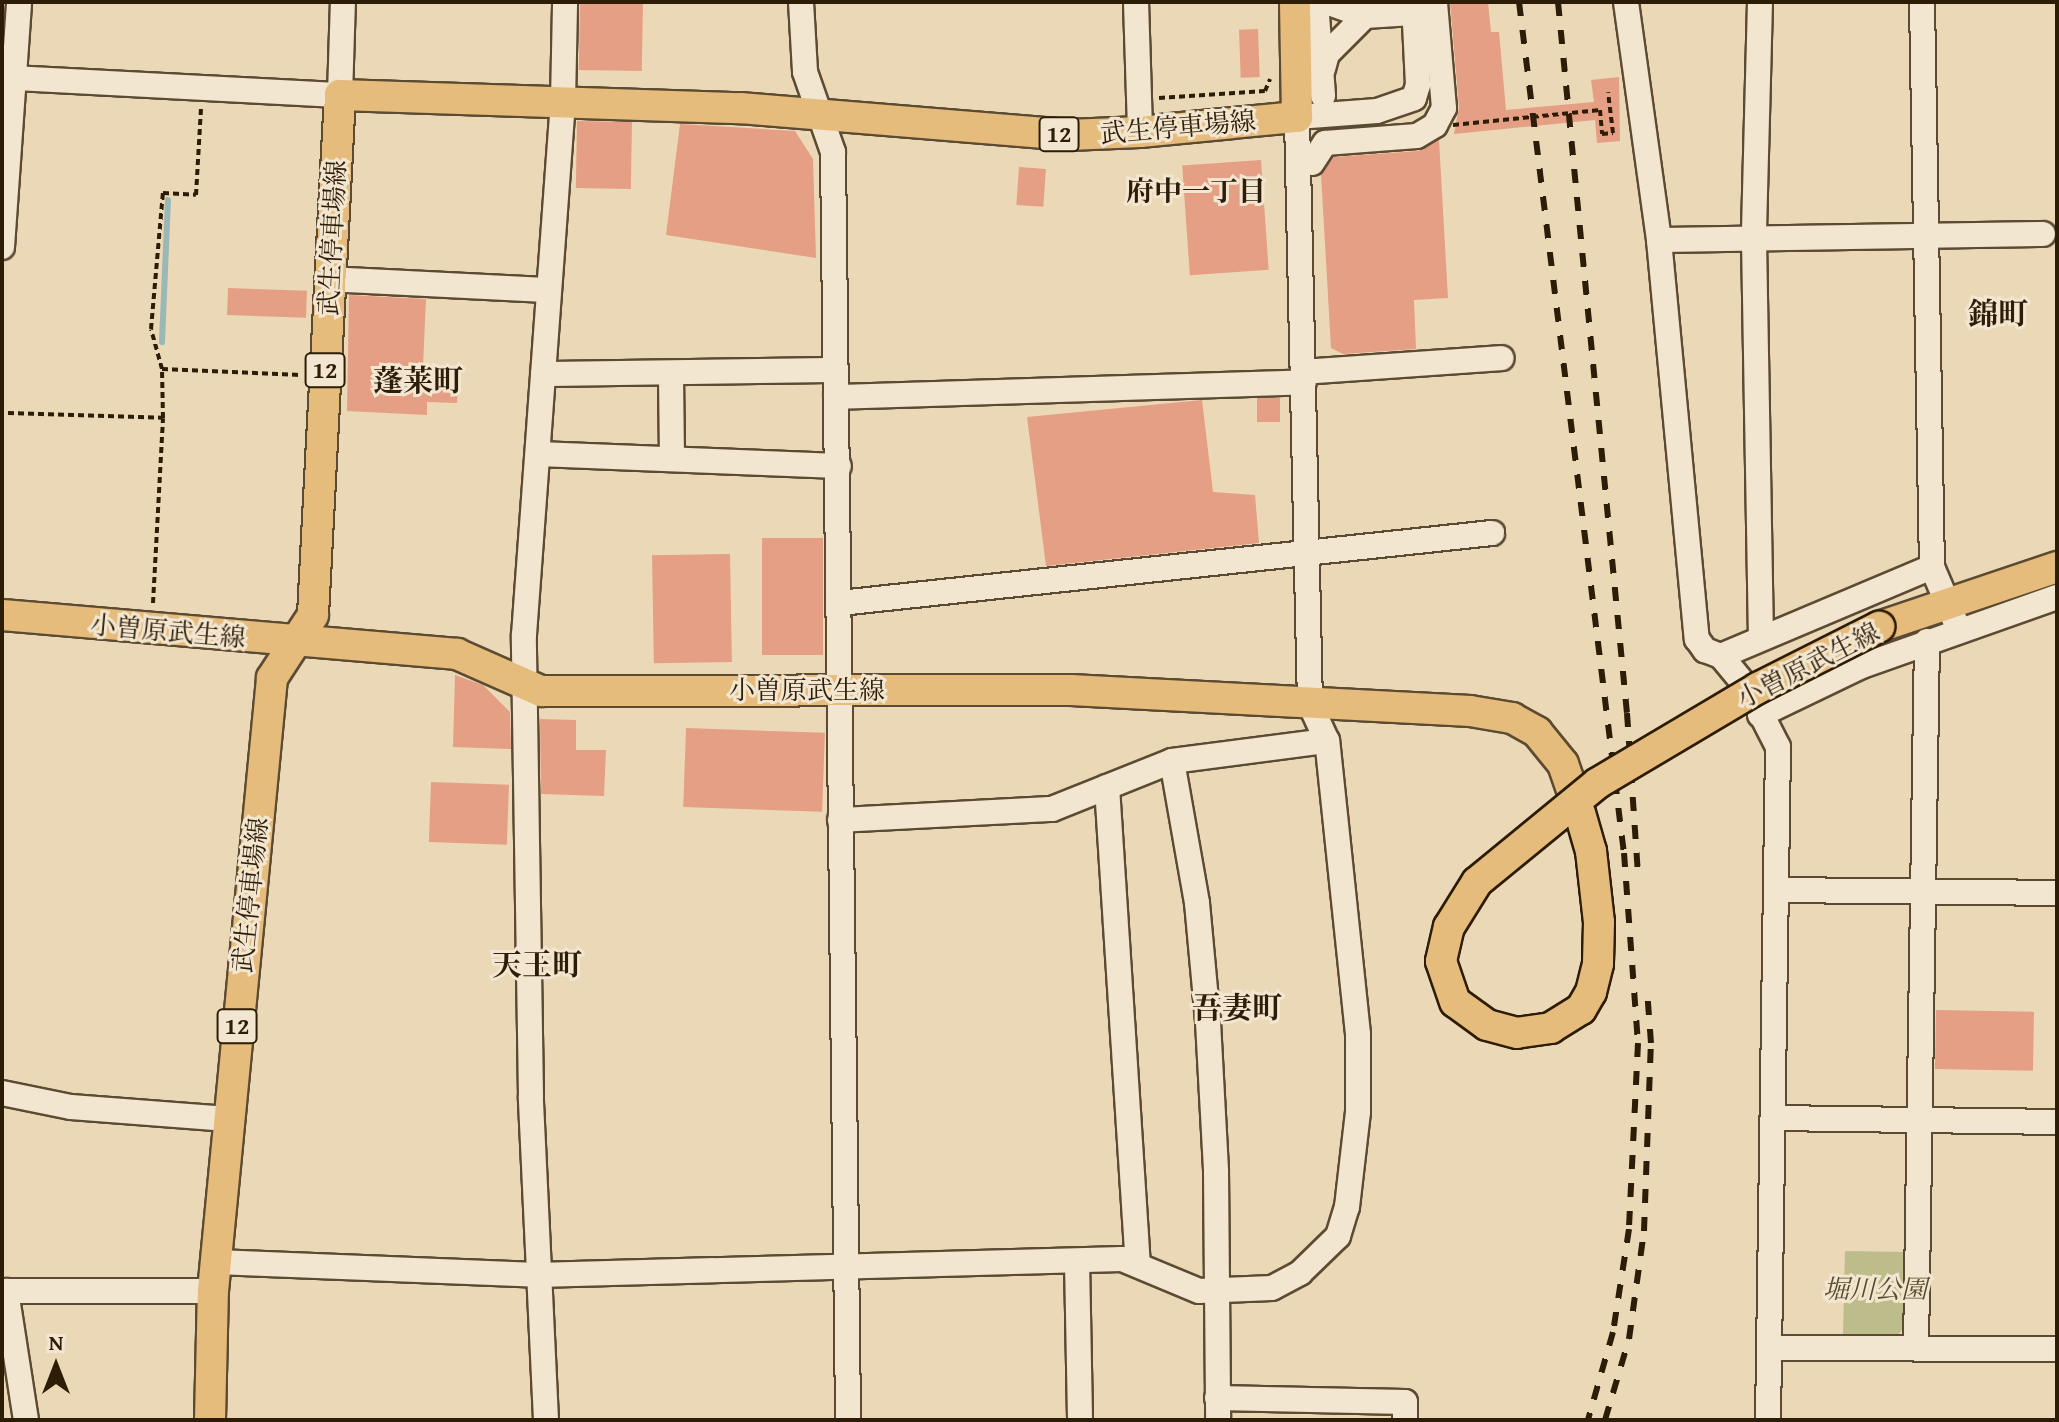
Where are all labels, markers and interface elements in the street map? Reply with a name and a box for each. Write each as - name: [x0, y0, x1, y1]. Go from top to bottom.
- street label: 武生停車場線: [1099, 105, 1257, 149]
- road number: 12: [1037, 114, 1081, 154]
- street label: 武生停車場線: [312, 159, 352, 317]
- district label: 府中一丁目: [1126, 174, 1266, 208]
- district label: 錦町: [1968, 295, 2028, 331]
- road number: 12: [303, 350, 347, 390]
- district label: 蓬莱町: [373, 362, 463, 398]
- street label: 小曽原武生線: [89, 609, 247, 653]
- street label: 小曽原武生線: [1731, 616, 1885, 714]
- street label: 小曽原武生線: [729, 674, 885, 706]
- street label: 武生停車場線: [226, 816, 274, 974]
- district label: 天王町: [492, 946, 582, 982]
- district label: 吾妻町: [1192, 989, 1282, 1025]
- road number: 12: [215, 1006, 259, 1046]
- park label: 堀川公園: [1823, 1273, 1927, 1305]
- north arrow: [16, 1326, 96, 1406]
- text: N: [49, 1326, 63, 1358]

